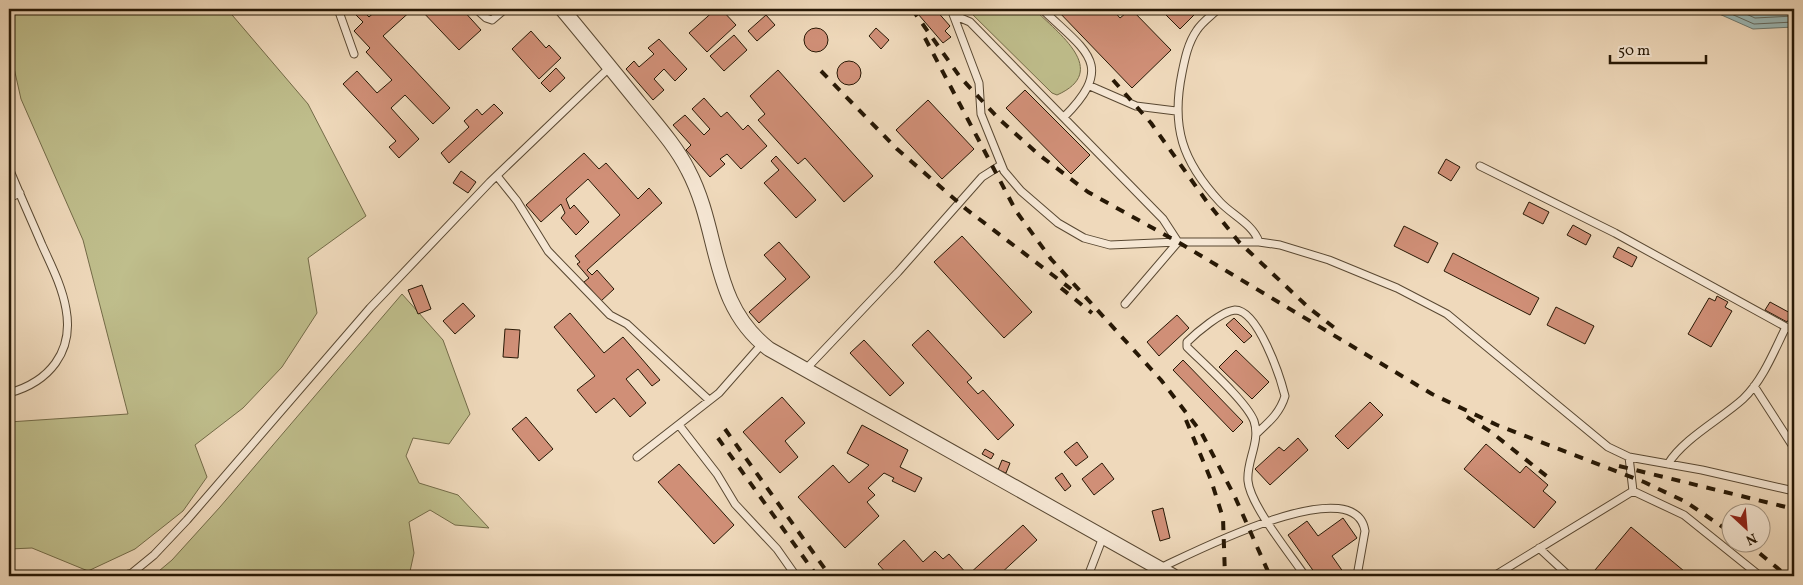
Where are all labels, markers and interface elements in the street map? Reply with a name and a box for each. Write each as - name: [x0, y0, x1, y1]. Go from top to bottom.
- scale bar: [1610, 32, 1707, 64]
- text: 50 m: [1618, 41, 1650, 62]
- north arrow: [1720, 502, 1770, 552]
- text: N: [1742, 528, 1760, 549]

